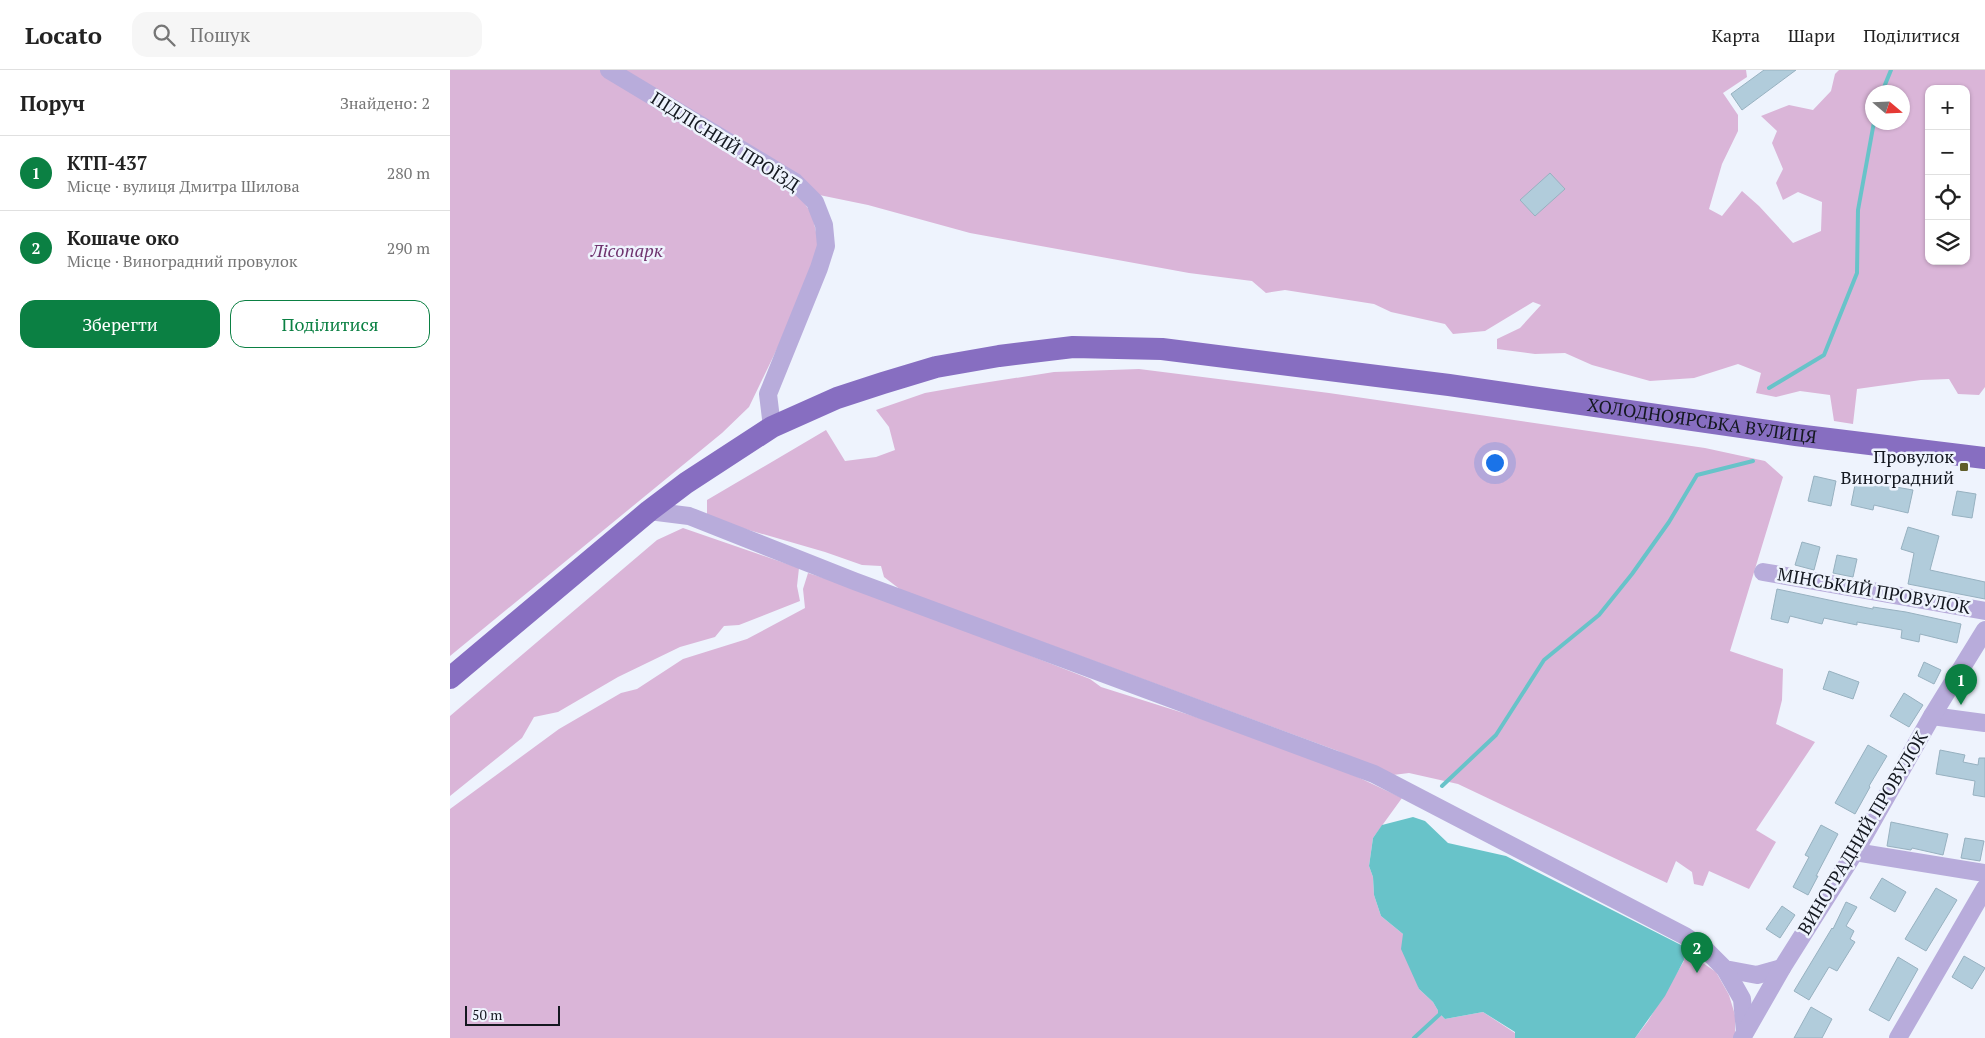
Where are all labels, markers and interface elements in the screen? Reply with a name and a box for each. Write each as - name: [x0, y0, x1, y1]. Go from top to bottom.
- search box: [132, 12, 482, 57]
- text: Locato: [25, 19, 102, 51]
- icon: search: [150, 21, 178, 49]
- text: Пошук: [190, 22, 250, 47]
- text: Карта: [1711, 23, 1760, 47]
- text: Шари: [1788, 23, 1835, 47]
- text: Поділитися: [1863, 23, 1960, 47]
- north arrow: [1865, 85, 1910, 130]
- map controls: [1925, 85, 1970, 265]
- button: +: [1925, 85, 1970, 130]
- street label: ПІДЛІСНИЙ ПРОЇЗД: [647, 86, 805, 197]
- text: Поруч: [20, 89, 85, 117]
- text: Знайдено: 2: [340, 92, 430, 114]
- button: −: [1925, 130, 1970, 175]
- text: КТП-437: [67, 150, 147, 175]
- text: 1: [31, 162, 41, 184]
- text: 280 m: [387, 162, 430, 184]
- text: Місце · вулиця Дмитра Шилова: [67, 175, 300, 197]
- button: locate: [1925, 175, 1970, 220]
- button: layers: [1925, 220, 1970, 265]
- text: Кошаче око: [67, 225, 179, 250]
- text: 2: [31, 237, 41, 259]
- text: 290 m: [387, 237, 430, 259]
- park label: Лісопарк: [590, 238, 663, 262]
- text: Місце · Виноградний провулок: [67, 250, 297, 272]
- button: Зберегти: [20, 300, 220, 348]
- button: Поділитися: [230, 300, 430, 348]
- street label: ХОЛОДНОЯРСЬКА ВУЛИЦЯ: [1586, 392, 1818, 448]
- place label: Провулок Виноградний: [1841, 444, 1954, 489]
- your location: [1482, 450, 1508, 476]
- marker: Провулок Виноградний: [1958, 461, 1970, 473]
- street label: МІНСЬКИЙ ПРОВУЛОК: [1776, 561, 1973, 619]
- pin: 1: [1945, 664, 1977, 705]
- street label: ВИНОГРАДНИЙ ПРОВУЛОК: [1792, 726, 1933, 939]
- pin: 2: [1681, 932, 1713, 973]
- scale bar: [465, 1003, 560, 1026]
- text: 50 m: [472, 1005, 502, 1024]

